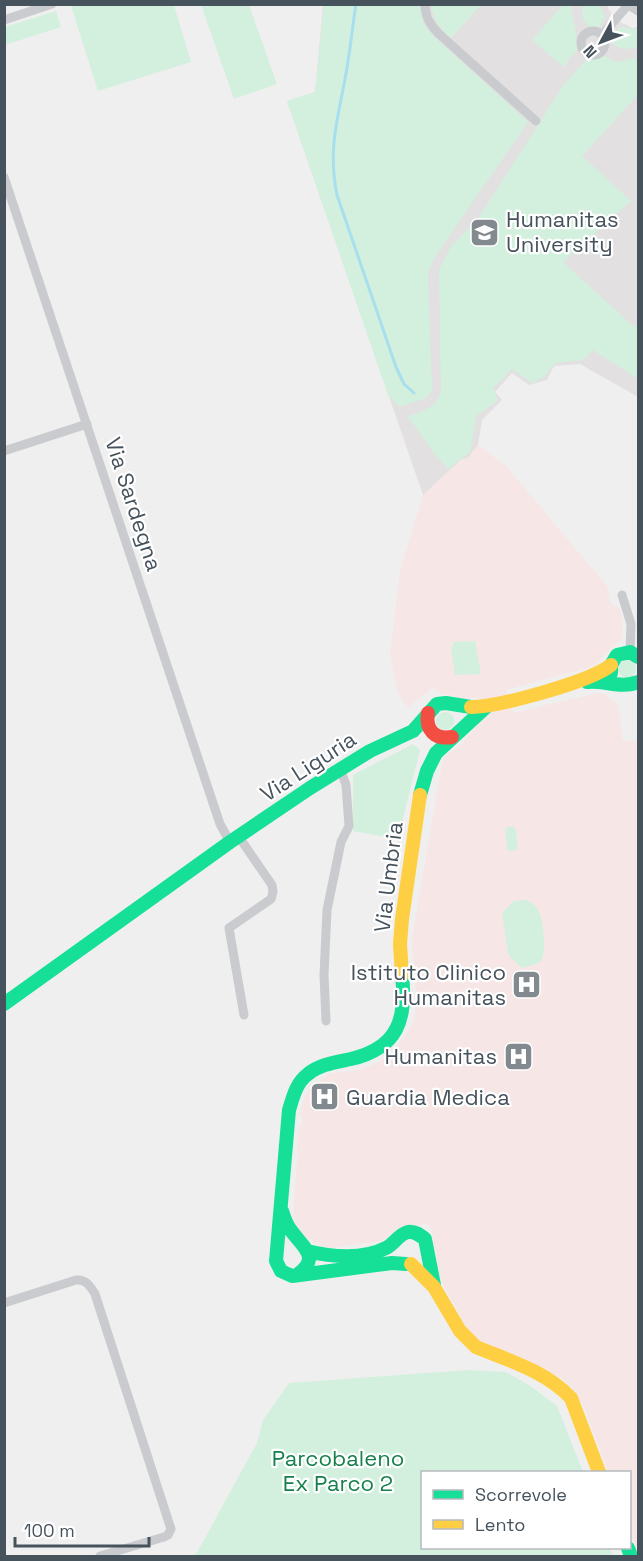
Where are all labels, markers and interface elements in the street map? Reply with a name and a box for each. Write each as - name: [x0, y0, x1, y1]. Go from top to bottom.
- north arrow: [571, 12, 631, 72]
- text: N: [579, 41, 602, 62]
- place label: Humanitas University: [506, 205, 619, 258]
- school or university icon: Humanitas University: [469, 216, 501, 248]
- street label: Via Sardegna: [99, 434, 169, 575]
- street label: Via Liguria: [255, 724, 361, 807]
- street label: Via Umbria: [367, 820, 409, 934]
- place label: Istituto Clinico Humanitas: [351, 958, 506, 1011]
- hospital icon: Istituto Clinico Humanitas: [511, 969, 543, 1001]
- hospital icon: Humanitas: [502, 1040, 534, 1072]
- place label: Humanitas: [384, 1042, 497, 1070]
- hospital icon: Guardia Medica: [309, 1081, 341, 1113]
- place label: Guardia Medica: [346, 1083, 510, 1111]
- park label: Parcobaleno Ex Parco 2: [272, 1444, 404, 1497]
- legend: [421, 1471, 631, 1549]
- text: Scorrevole: [475, 1483, 567, 1506]
- scale bar: [15, 1510, 148, 1548]
- text: Lento: [475, 1513, 525, 1536]
- text: 100 m: [24, 1519, 75, 1542]

